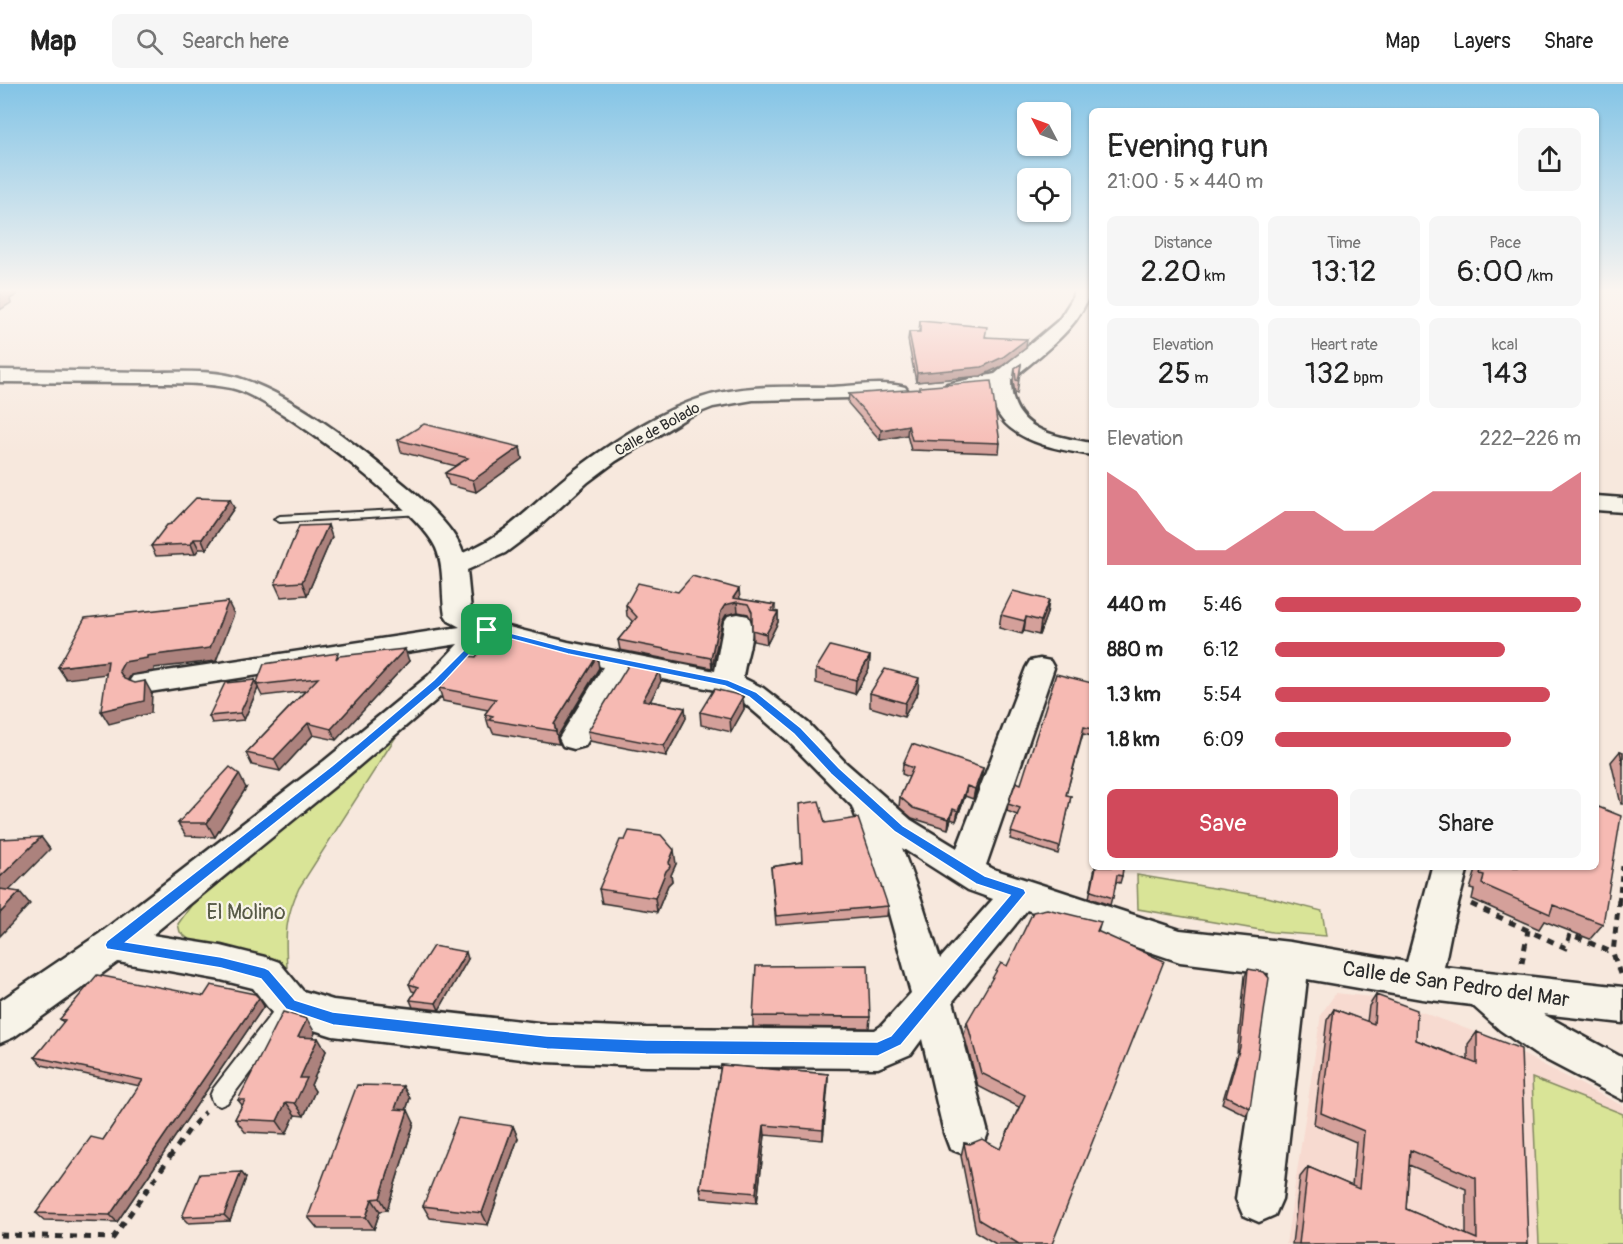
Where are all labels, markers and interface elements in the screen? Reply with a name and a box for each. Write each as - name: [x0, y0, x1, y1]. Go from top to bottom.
- search box: [112, 14, 532, 68]
- text: Map: [30, 24, 76, 59]
- icon: search: [133, 25, 166, 58]
- text: Search here: [181, 27, 289, 55]
- text: Map: [1385, 28, 1420, 55]
- text: Layers: [1453, 28, 1511, 55]
- text: Share: [1544, 28, 1593, 55]
- north arrow: [1017, 102, 1071, 156]
- map controls: [1017, 102, 1071, 222]
- text: Evening run: [1107, 126, 1268, 167]
- button: share: [1518, 128, 1581, 191]
- button: locate: [1017, 168, 1071, 222]
- text: 21:00 · 5 × 440 m: [1107, 169, 1263, 194]
- text: Distance: [1154, 233, 1212, 253]
- text: Time: [1327, 233, 1361, 253]
- text: Pace: [1489, 233, 1521, 253]
- text: 2.20: [1141, 253, 1201, 290]
- text: 13:12: [1312, 253, 1376, 290]
- text: 6:00: [1457, 253, 1523, 290]
- text: km: [1201, 266, 1225, 286]
- text: /km: [1523, 266, 1553, 286]
- text: Elevation: [1153, 335, 1213, 355]
- text: Heart rate: [1310, 335, 1378, 355]
- text: kcal: [1492, 335, 1518, 355]
- text: 25: [1158, 355, 1191, 392]
- text: 132: [1305, 355, 1350, 392]
- text: 143: [1482, 355, 1528, 392]
- text: m: [1191, 368, 1208, 388]
- text: bpm: [1350, 368, 1383, 388]
- street label: Calle de Bolado: [611, 398, 703, 461]
- text: Elevation: [1107, 426, 1183, 451]
- text: 222–226 m: [1480, 426, 1581, 451]
- text: 440 m: [1107, 592, 1166, 617]
- text: 5:46: [1203, 592, 1242, 617]
- pin: [461, 604, 512, 655]
- icon: arrive: [470, 613, 503, 646]
- text: 880 m: [1107, 637, 1163, 662]
- text: 6:12: [1203, 637, 1239, 662]
- text: 1.3 km: [1107, 682, 1161, 707]
- text: 5:54: [1203, 682, 1242, 707]
- text: 1.8 km: [1107, 727, 1160, 752]
- text: 6:09: [1203, 727, 1244, 752]
- button: Save: [1107, 789, 1338, 858]
- button: Share: [1350, 789, 1581, 858]
- park label: El Molino: [207, 899, 285, 926]
- street label: Calle de San Pedro del Mar: [1341, 955, 1572, 1014]

